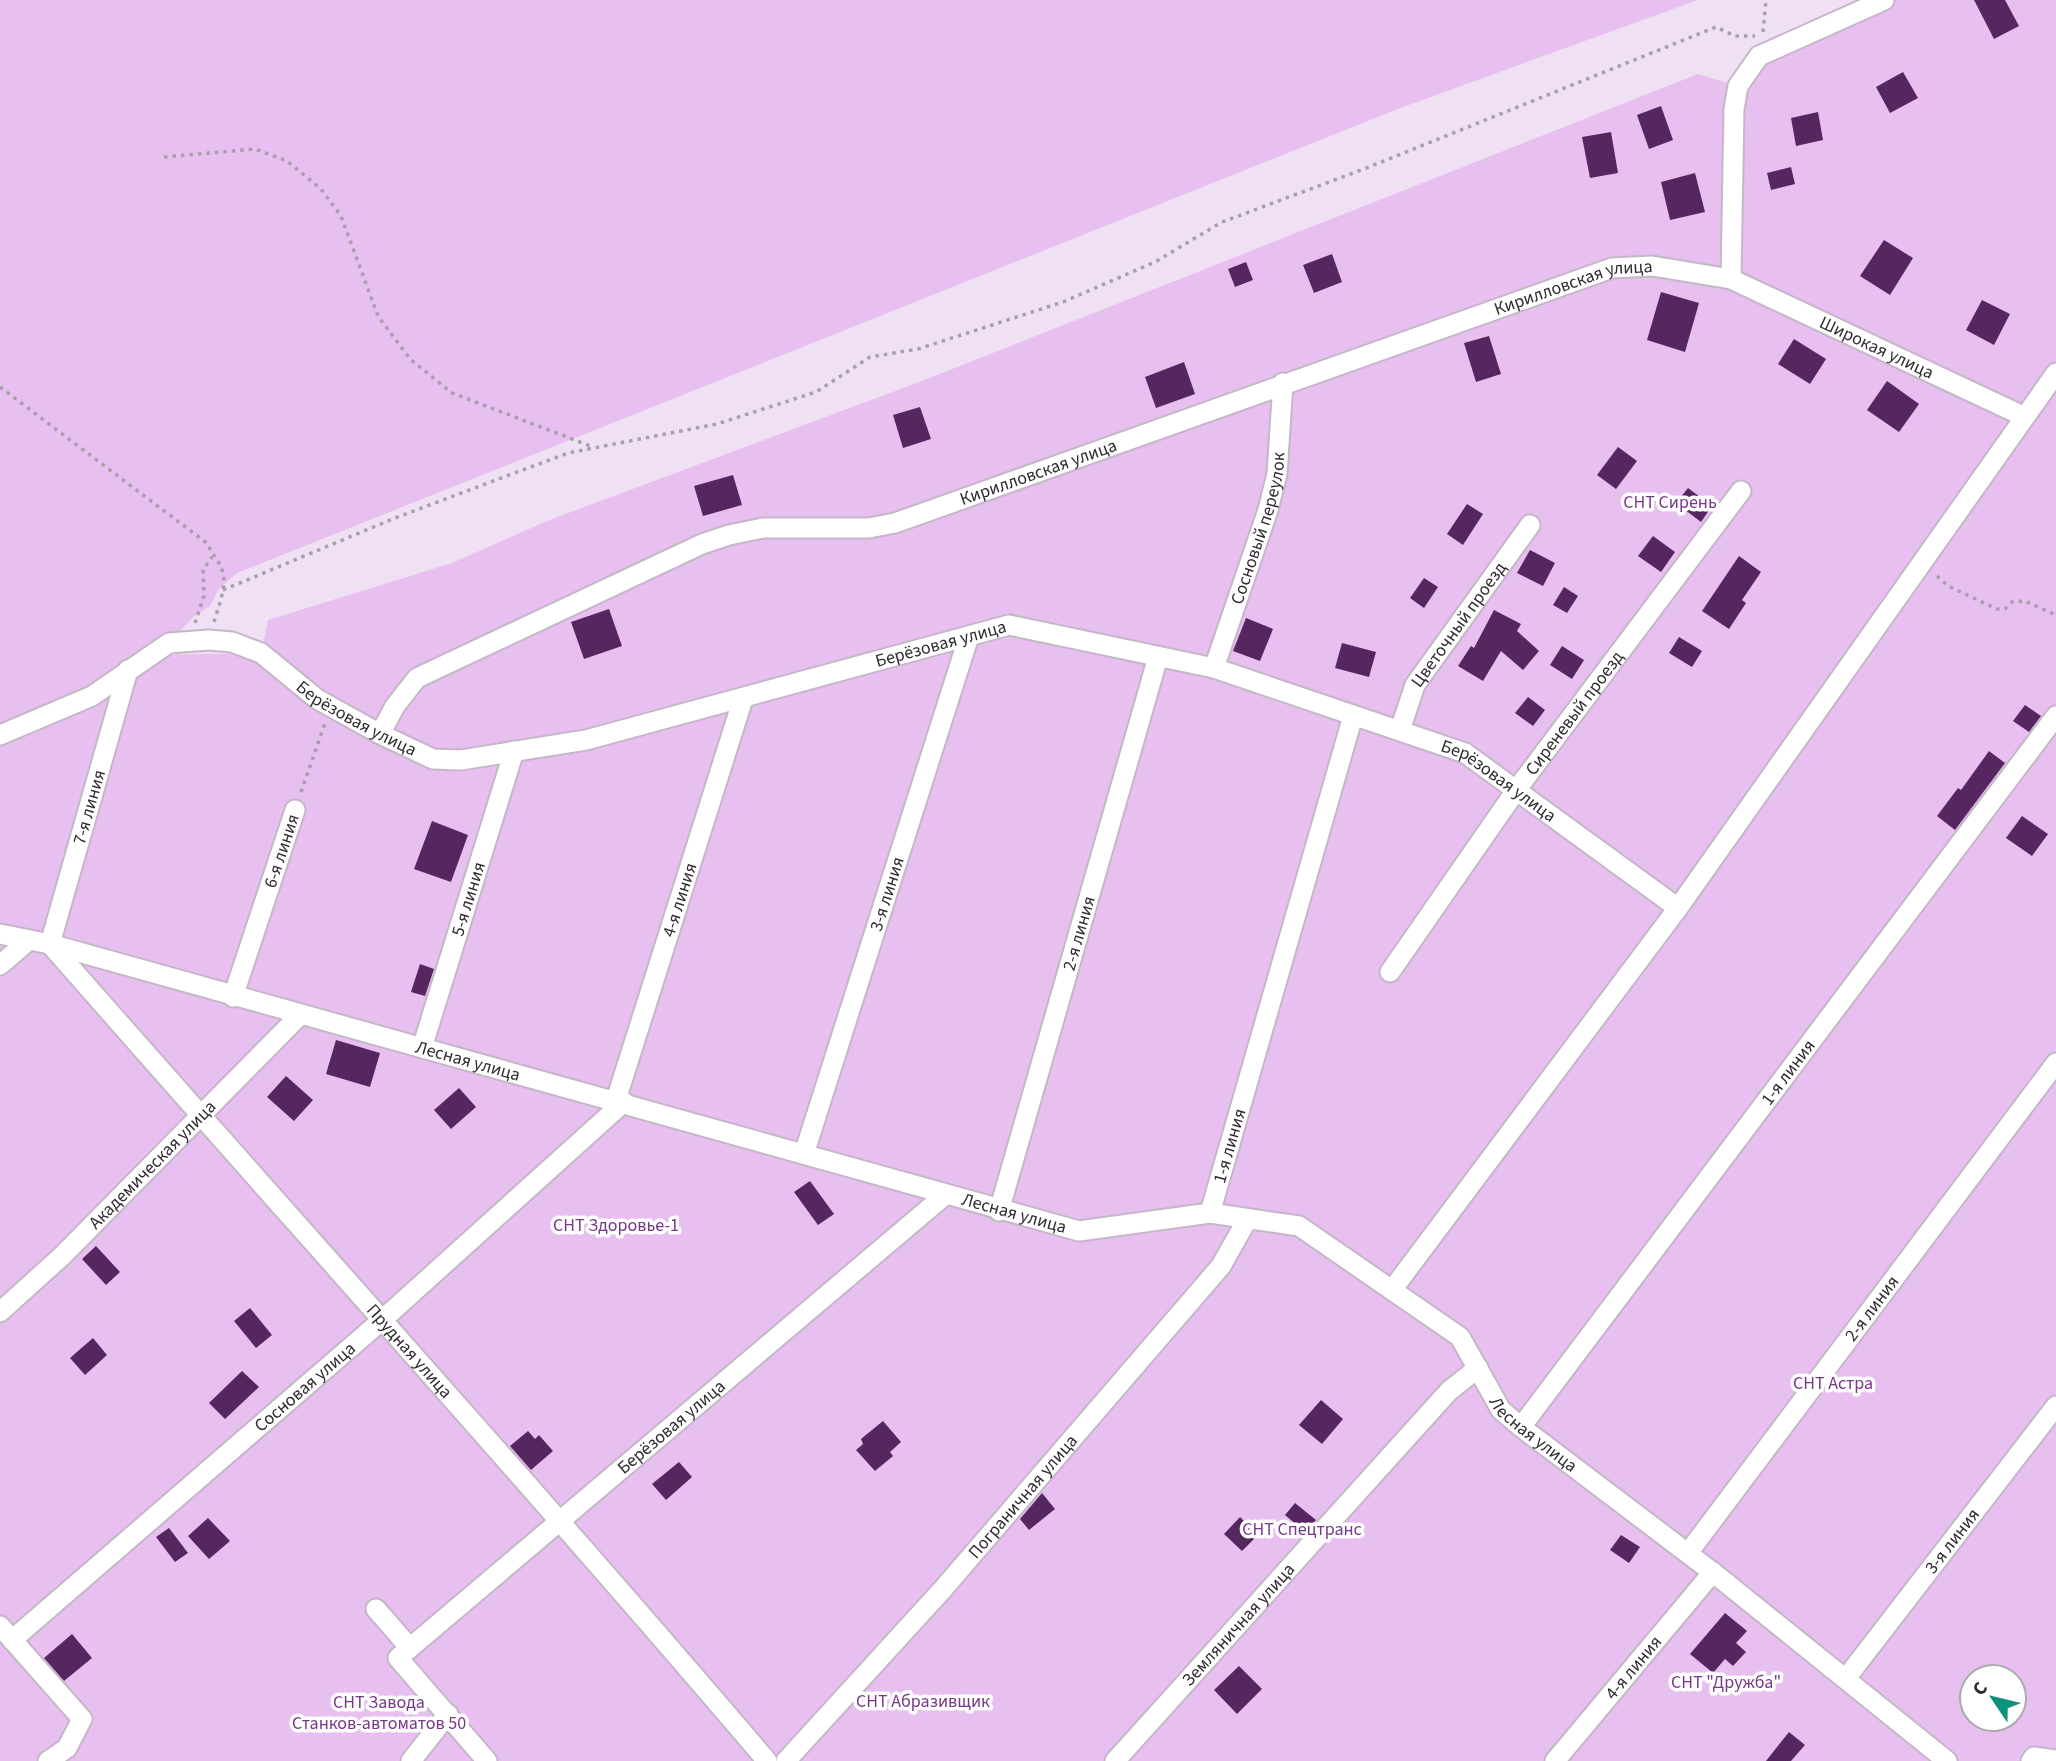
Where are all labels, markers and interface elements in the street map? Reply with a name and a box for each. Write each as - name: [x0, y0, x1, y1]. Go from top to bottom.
- street label: Кирилловская улица: [1491, 254, 1653, 322]
- street label: Широкая улица: [1815, 310, 1938, 385]
- street label: Кирилловская улица: [957, 433, 1120, 512]
- street label: Сосновый переулок: [1225, 451, 1291, 608]
- park label: СНТ Сирень: [1623, 490, 1717, 515]
- street label: Цветочный проезд: [1405, 557, 1513, 693]
- street label: Берёзовая улица: [873, 614, 1009, 674]
- street label: Сиреневый проезд: [1520, 645, 1630, 781]
- street label: Берёзовая улица: [291, 675, 421, 762]
- street label: Берёзовая улица: [1438, 734, 1561, 828]
- street label: 7-я линия: [67, 767, 112, 847]
- street label: 6-я линия: [258, 811, 306, 891]
- street label: 3-я линия: [864, 854, 911, 934]
- street label: 5-я линия: [445, 859, 492, 939]
- street label: 4-я линия: [656, 860, 703, 940]
- street label: 2-я линия: [1057, 893, 1102, 974]
- street label: 1-я линия: [1755, 1034, 1821, 1111]
- street label: Лесная улица: [413, 1035, 523, 1088]
- street label: Академическая улица: [83, 1095, 222, 1235]
- street label: 1-я линия: [1207, 1106, 1252, 1186]
- street label: Лесная улица: [959, 1187, 1069, 1240]
- park label: СНТ Здоровье-1: [553, 1213, 679, 1238]
- street label: 2-я линия: [1839, 1270, 1905, 1347]
- street label: Прудная улица: [361, 1299, 458, 1404]
- street label: Сосновая улица: [249, 1336, 361, 1438]
- park label: СНТ Астра: [1793, 1371, 1873, 1396]
- street label: Берёзовая улица: [612, 1374, 731, 1480]
- street label: Лесная улица: [1483, 1392, 1582, 1478]
- street label: Пограничная улица: [963, 1429, 1084, 1564]
- street label: 3-я линия: [1919, 1503, 1986, 1579]
- park label: СНТ Спецтранс: [1242, 1517, 1362, 1542]
- street label: Земляничная улица: [1176, 1558, 1301, 1692]
- street label: 4-я линия: [1599, 1630, 1668, 1705]
- north arrow: [1958, 1663, 2028, 1733]
- park label: СНТ "Дружба": [1671, 1670, 1781, 1695]
- text: С: [1966, 1677, 1995, 1701]
- park label: СНТ Абразивщик: [856, 1689, 990, 1714]
- park label: СНТ Завода Станков-автоматов 50: [292, 1690, 466, 1736]

